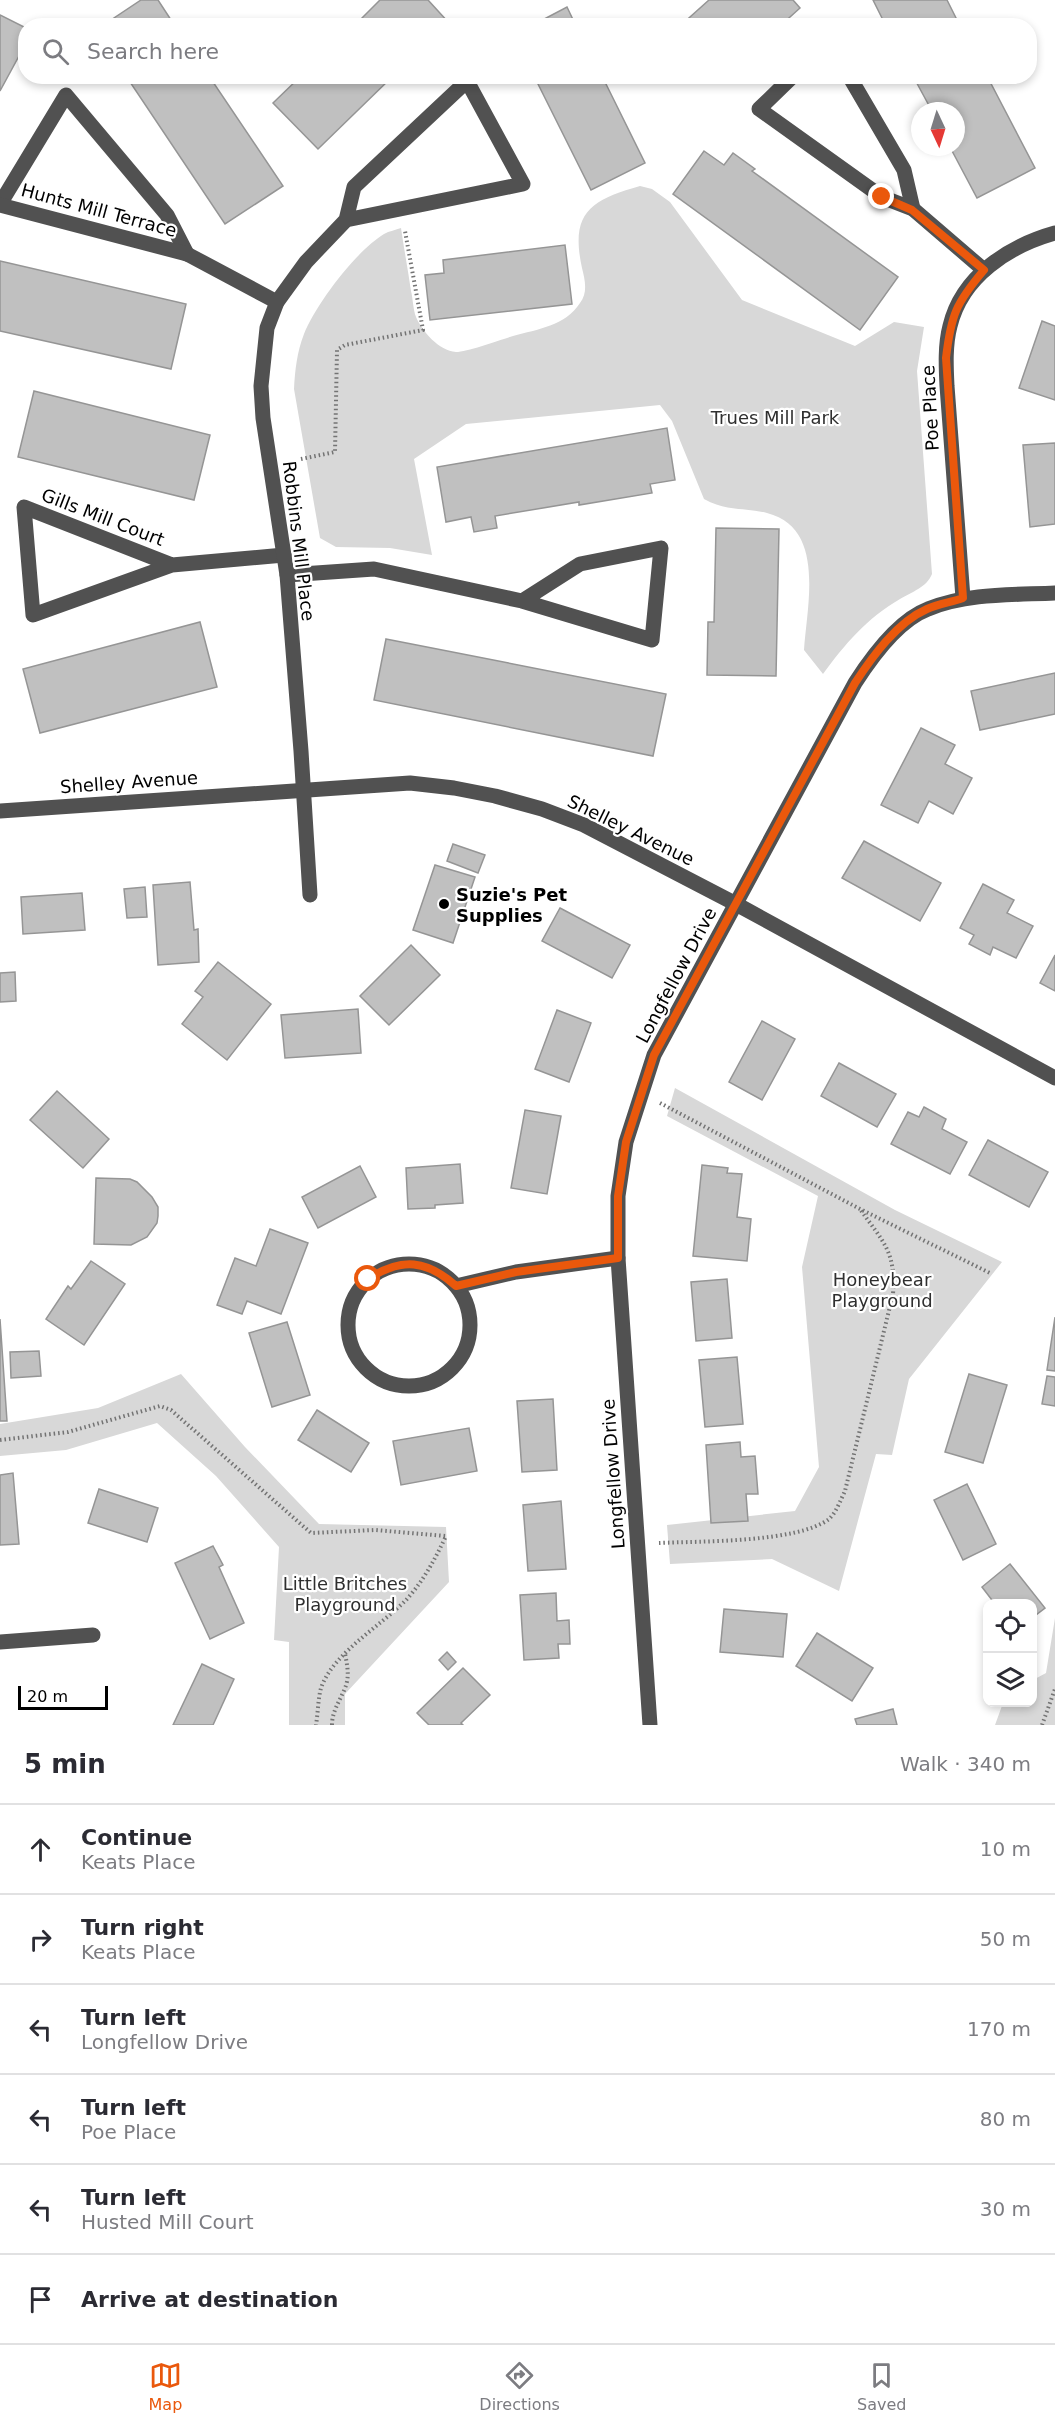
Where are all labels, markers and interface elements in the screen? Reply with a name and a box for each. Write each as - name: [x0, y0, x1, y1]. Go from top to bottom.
- search box: [18, 18, 1037, 84]
- icon: search: [39, 35, 72, 68]
- text: Search here: [87, 39, 219, 64]
- north arrow: [911, 102, 965, 156]
- street label: Hunts Mill Terrace: [19, 179, 179, 241]
- route end: [868, 183, 894, 209]
- street label: Poe Place: [917, 365, 943, 451]
- park label: Trues Mill Park: [710, 407, 840, 428]
- street label: Robbins Mill Place: [279, 460, 319, 622]
- street label: Gills Mill Court: [39, 484, 167, 550]
- street label: Shelley Avenue: [59, 767, 199, 797]
- street label: Shelley Avenue: [564, 790, 698, 870]
- place label: Suzie's Pet Supplies: [456, 884, 568, 926]
- marker: Suzie's Pet Supplies: [437, 897, 451, 911]
- street label: Longfellow Drive: [631, 904, 721, 1046]
- route start: [354, 1265, 380, 1291]
- park label: Honeybear Playground: [831, 1269, 933, 1311]
- street label: Longfellow Drive: [597, 1398, 629, 1550]
- park label: Little Britches Playground: [283, 1573, 407, 1615]
- map controls: [983, 1599, 1037, 1707]
- button: locate: [983, 1599, 1037, 1653]
- button: layers: [983, 1653, 1037, 1707]
- scale bar: [18, 1683, 108, 1710]
- text: 20 m: [27, 1687, 68, 1706]
- text: 5 min: [24, 1749, 106, 1779]
- text: Walk · 340 m: [900, 1752, 1031, 1776]
- text: Continue: [81, 1825, 192, 1850]
- icon: ahead: [24, 1833, 57, 1866]
- text: 10 m: [980, 1837, 1031, 1861]
- text: Keats Place: [81, 1850, 195, 1874]
- text: Turn right: [81, 1915, 204, 1940]
- icon: right: [24, 1923, 57, 1956]
- text: 50 m: [980, 1927, 1031, 1951]
- text: Keats Place: [81, 1940, 195, 1964]
- text: Turn left: [81, 2005, 186, 2030]
- icon: left: [24, 2013, 57, 2046]
- text: 170 m: [967, 2017, 1031, 2041]
- text: Longfellow Drive: [81, 2030, 248, 2054]
- text: Turn left: [81, 2095, 186, 2120]
- icon: left: [24, 2103, 57, 2136]
- text: 80 m: [980, 2107, 1031, 2131]
- text: Poe Place: [81, 2120, 176, 2144]
- text: Turn left: [81, 2185, 186, 2210]
- icon: left: [24, 2193, 57, 2226]
- text: 30 m: [980, 2197, 1031, 2221]
- text: Husted Mill Court: [81, 2210, 254, 2234]
- icon: arrive: [24, 2283, 57, 2316]
- text: Arrive at destination: [81, 2287, 338, 2312]
- tab: Map: [149, 2359, 182, 2414]
- tab: Directions: [479, 2359, 560, 2414]
- tab: Saved: [857, 2359, 906, 2414]

